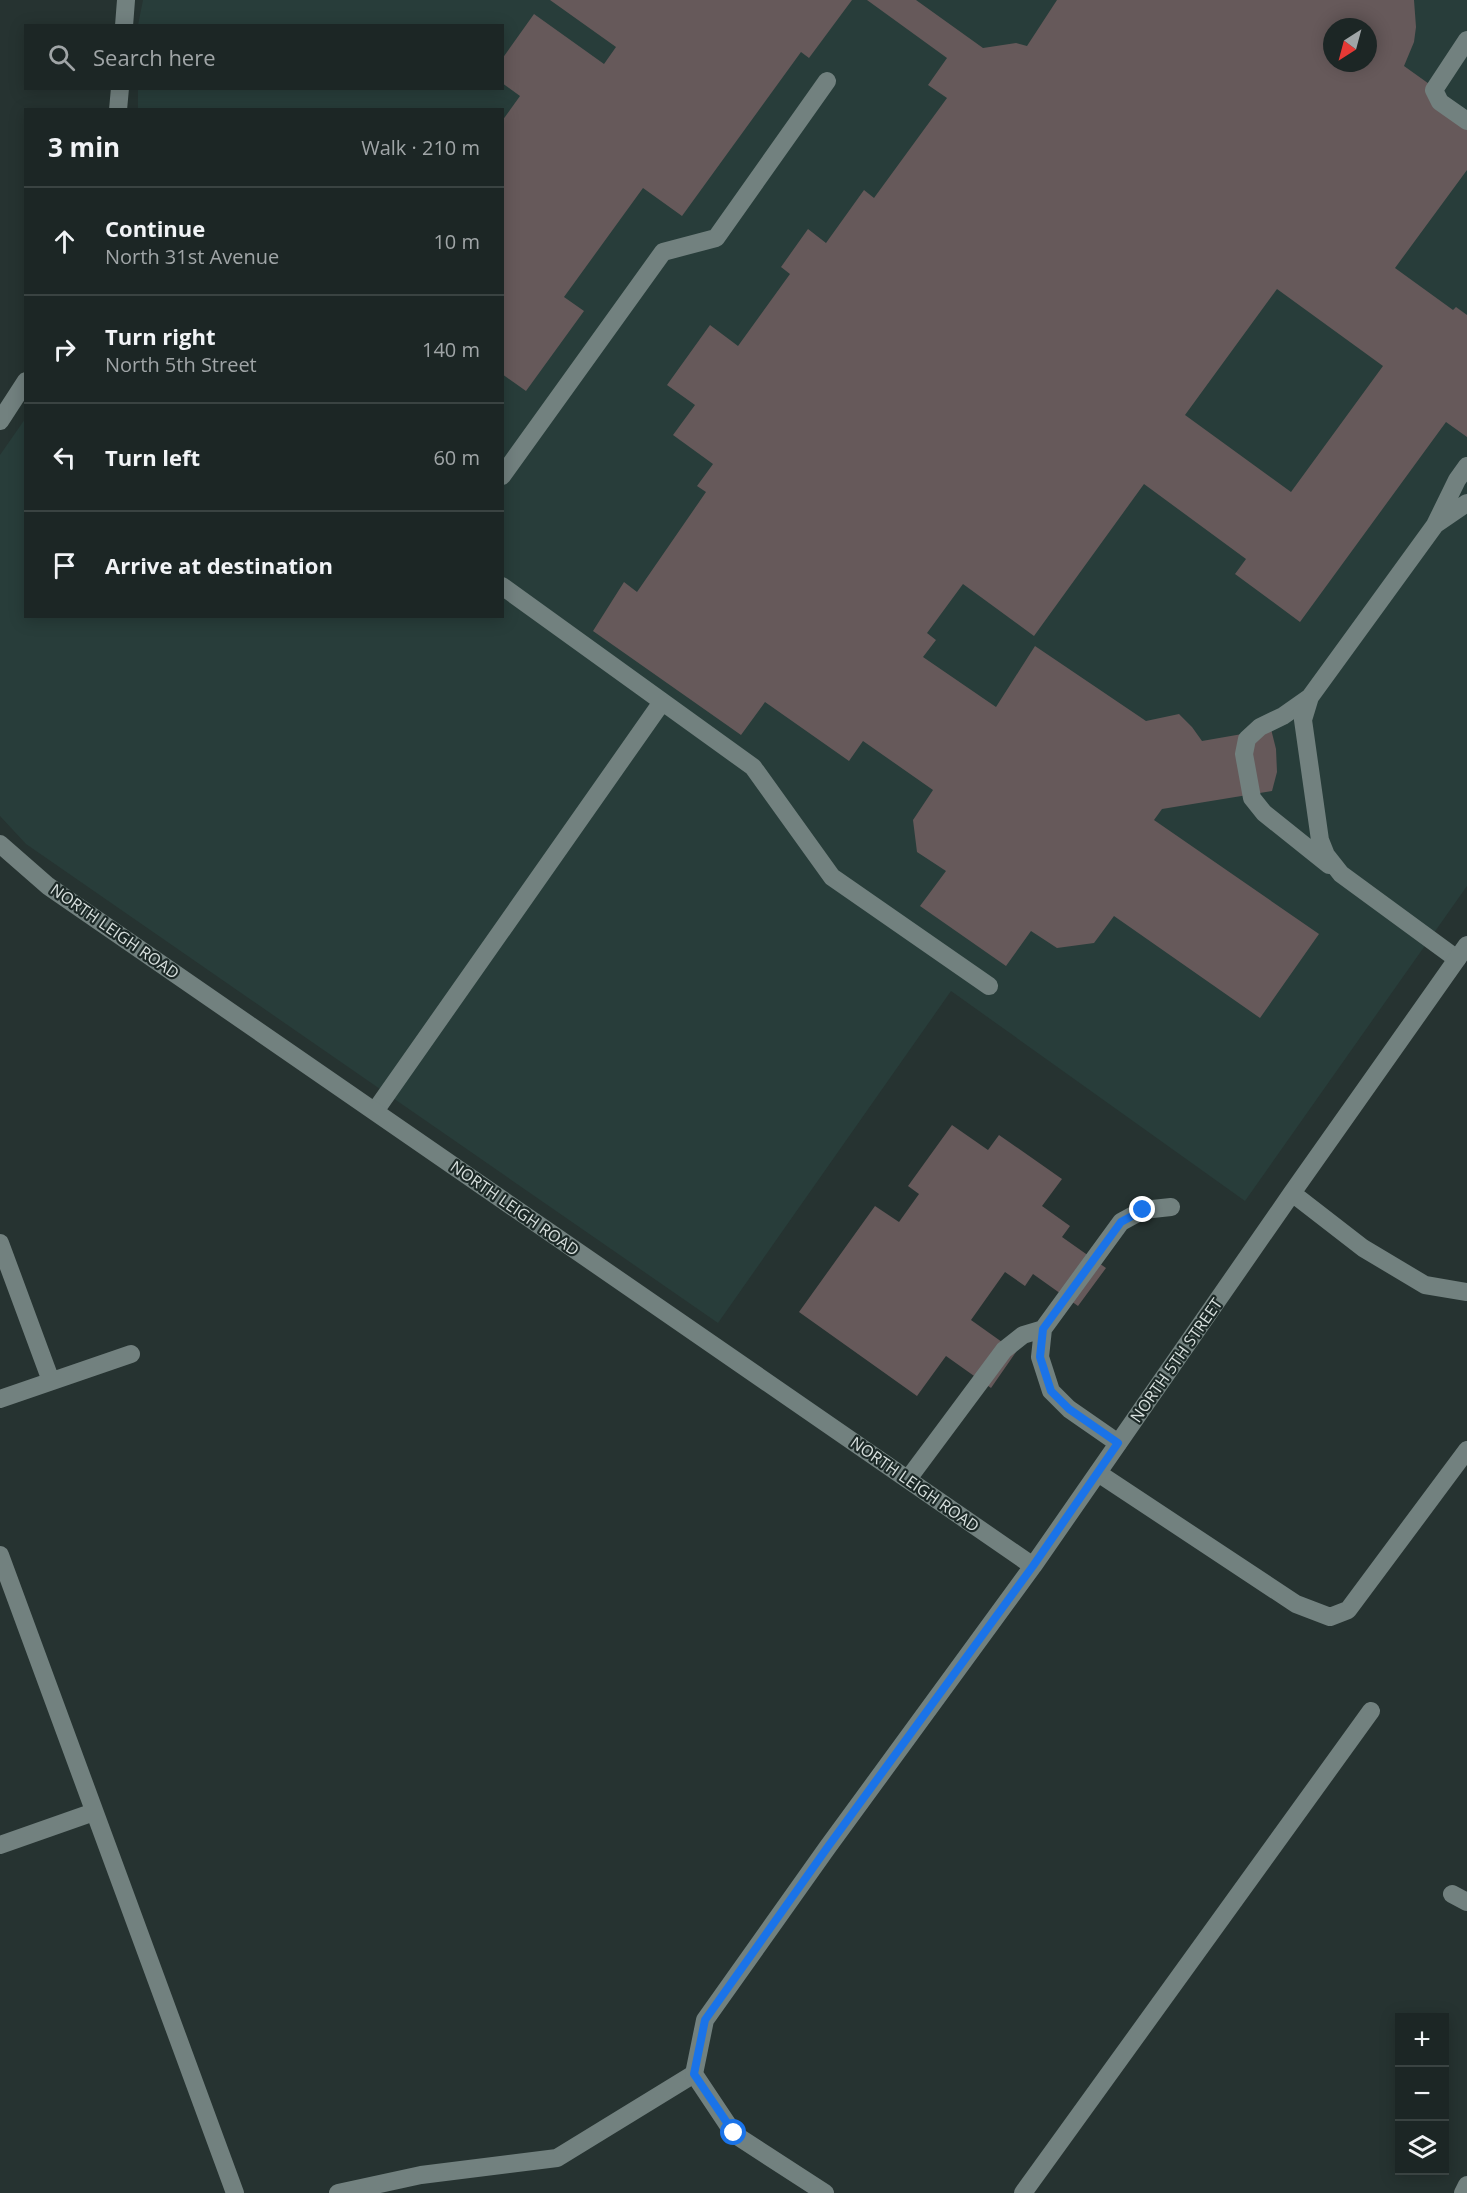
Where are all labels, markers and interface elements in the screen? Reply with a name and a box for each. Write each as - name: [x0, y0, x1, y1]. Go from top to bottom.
- north arrow: [1323, 18, 1377, 72]
- search box: [24, 24, 504, 90]
- icon: search: [45, 41, 78, 74]
- text: Search here: [93, 42, 216, 72]
- text: 3 min: [48, 129, 120, 165]
- text: Walk · 210 m: [361, 134, 480, 161]
- text: Continue: [105, 213, 205, 243]
- icon: ahead: [48, 225, 81, 258]
- text: 10 m: [433, 228, 480, 255]
- text: North 31st Avenue: [105, 243, 279, 270]
- text: Turn right: [105, 321, 216, 351]
- icon: right: [48, 333, 81, 366]
- text: 140 m: [422, 336, 480, 363]
- text: North 5th Street: [105, 351, 257, 378]
- icon: left: [48, 441, 81, 474]
- text: Turn left: [105, 442, 200, 472]
- text: 60 m: [433, 444, 480, 471]
- icon: arrive: [48, 549, 81, 582]
- text: Arrive at destination: [105, 550, 333, 580]
- street label: NORTH LEIGH ROAD: [46, 878, 184, 984]
- street label: NORTH LEIGH ROAD: [446, 1155, 584, 1261]
- route end: [1129, 1196, 1155, 1222]
- street label: NORTH 5TH STREET: [1125, 1293, 1227, 1427]
- street label: NORTH LEIGH ROAD: [846, 1431, 984, 1537]
- map controls: [1395, 2013, 1449, 2175]
- button: +: [1395, 2013, 1449, 2067]
- button: −: [1395, 2067, 1449, 2121]
- route start: [720, 2119, 746, 2145]
- button: layers: [1395, 2121, 1449, 2175]

